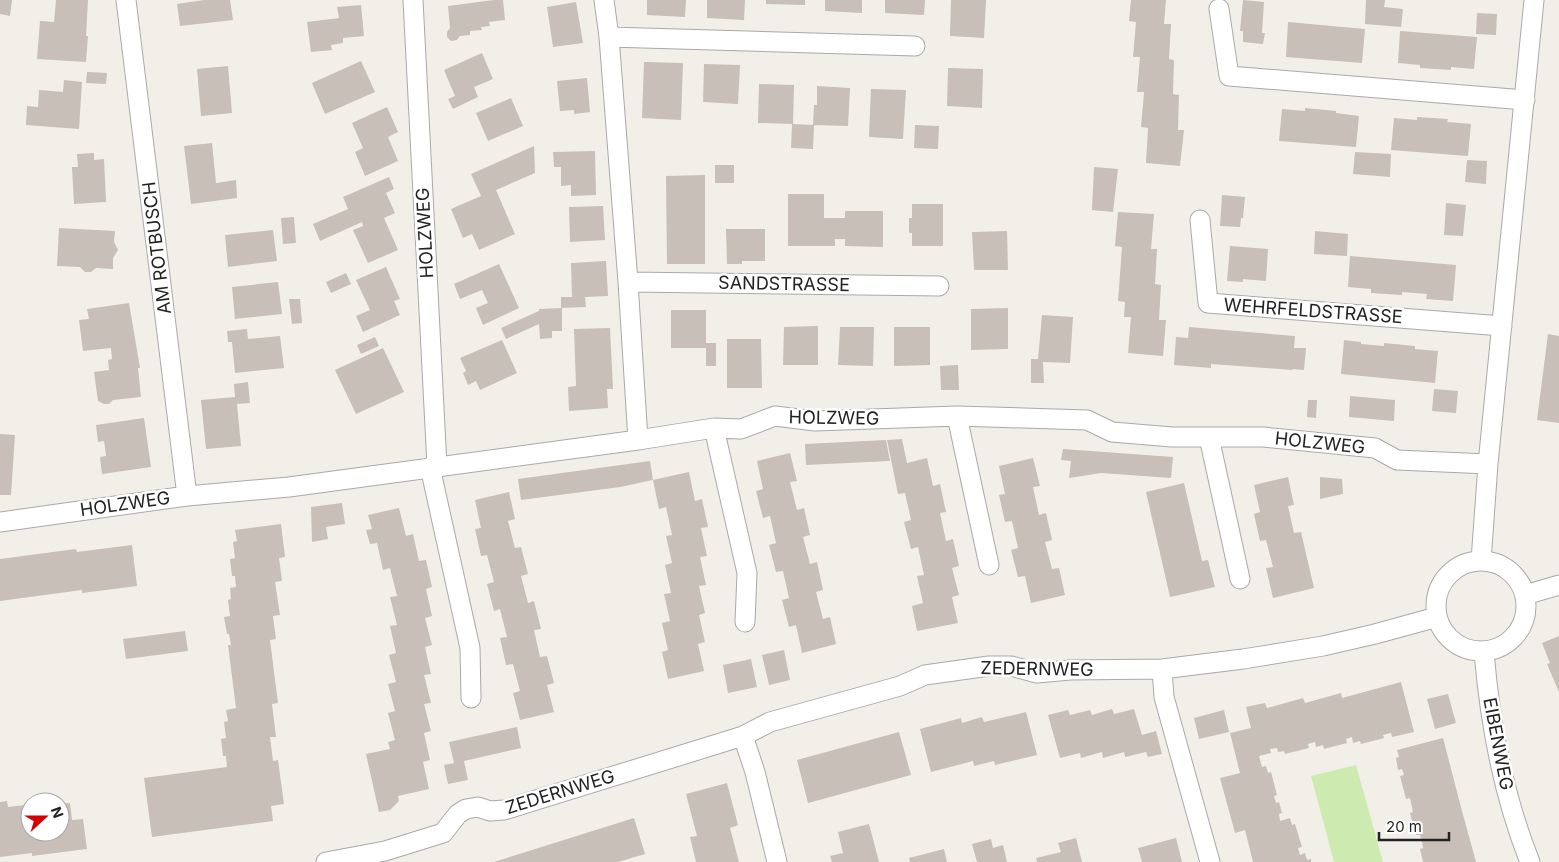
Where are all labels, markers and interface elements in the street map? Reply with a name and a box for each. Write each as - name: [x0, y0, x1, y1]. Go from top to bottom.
- street label: AM ROTBUSCH: [138, 181, 175, 316]
- street label: HOLZWEG: [412, 187, 437, 279]
- street label: SANDSTRASSE: [718, 272, 850, 295]
- street label: WEHRFELDSTRASSE: [1223, 294, 1403, 327]
- street label: HOLZWEG: [789, 406, 879, 429]
- street label: HOLZWEG: [1274, 427, 1366, 458]
- street label: HOLZWEG: [79, 487, 171, 520]
- street label: ZEDERNWEG: [980, 657, 1094, 680]
- street label: EIBENWEG: [1479, 696, 1518, 792]
- street label: ZEDERNWEG: [503, 765, 617, 818]
- north arrow: [20, 792, 70, 842]
- text: N: [48, 804, 67, 820]
- scale bar: [1379, 810, 1449, 842]
- text: 20 m: [1386, 817, 1422, 836]

